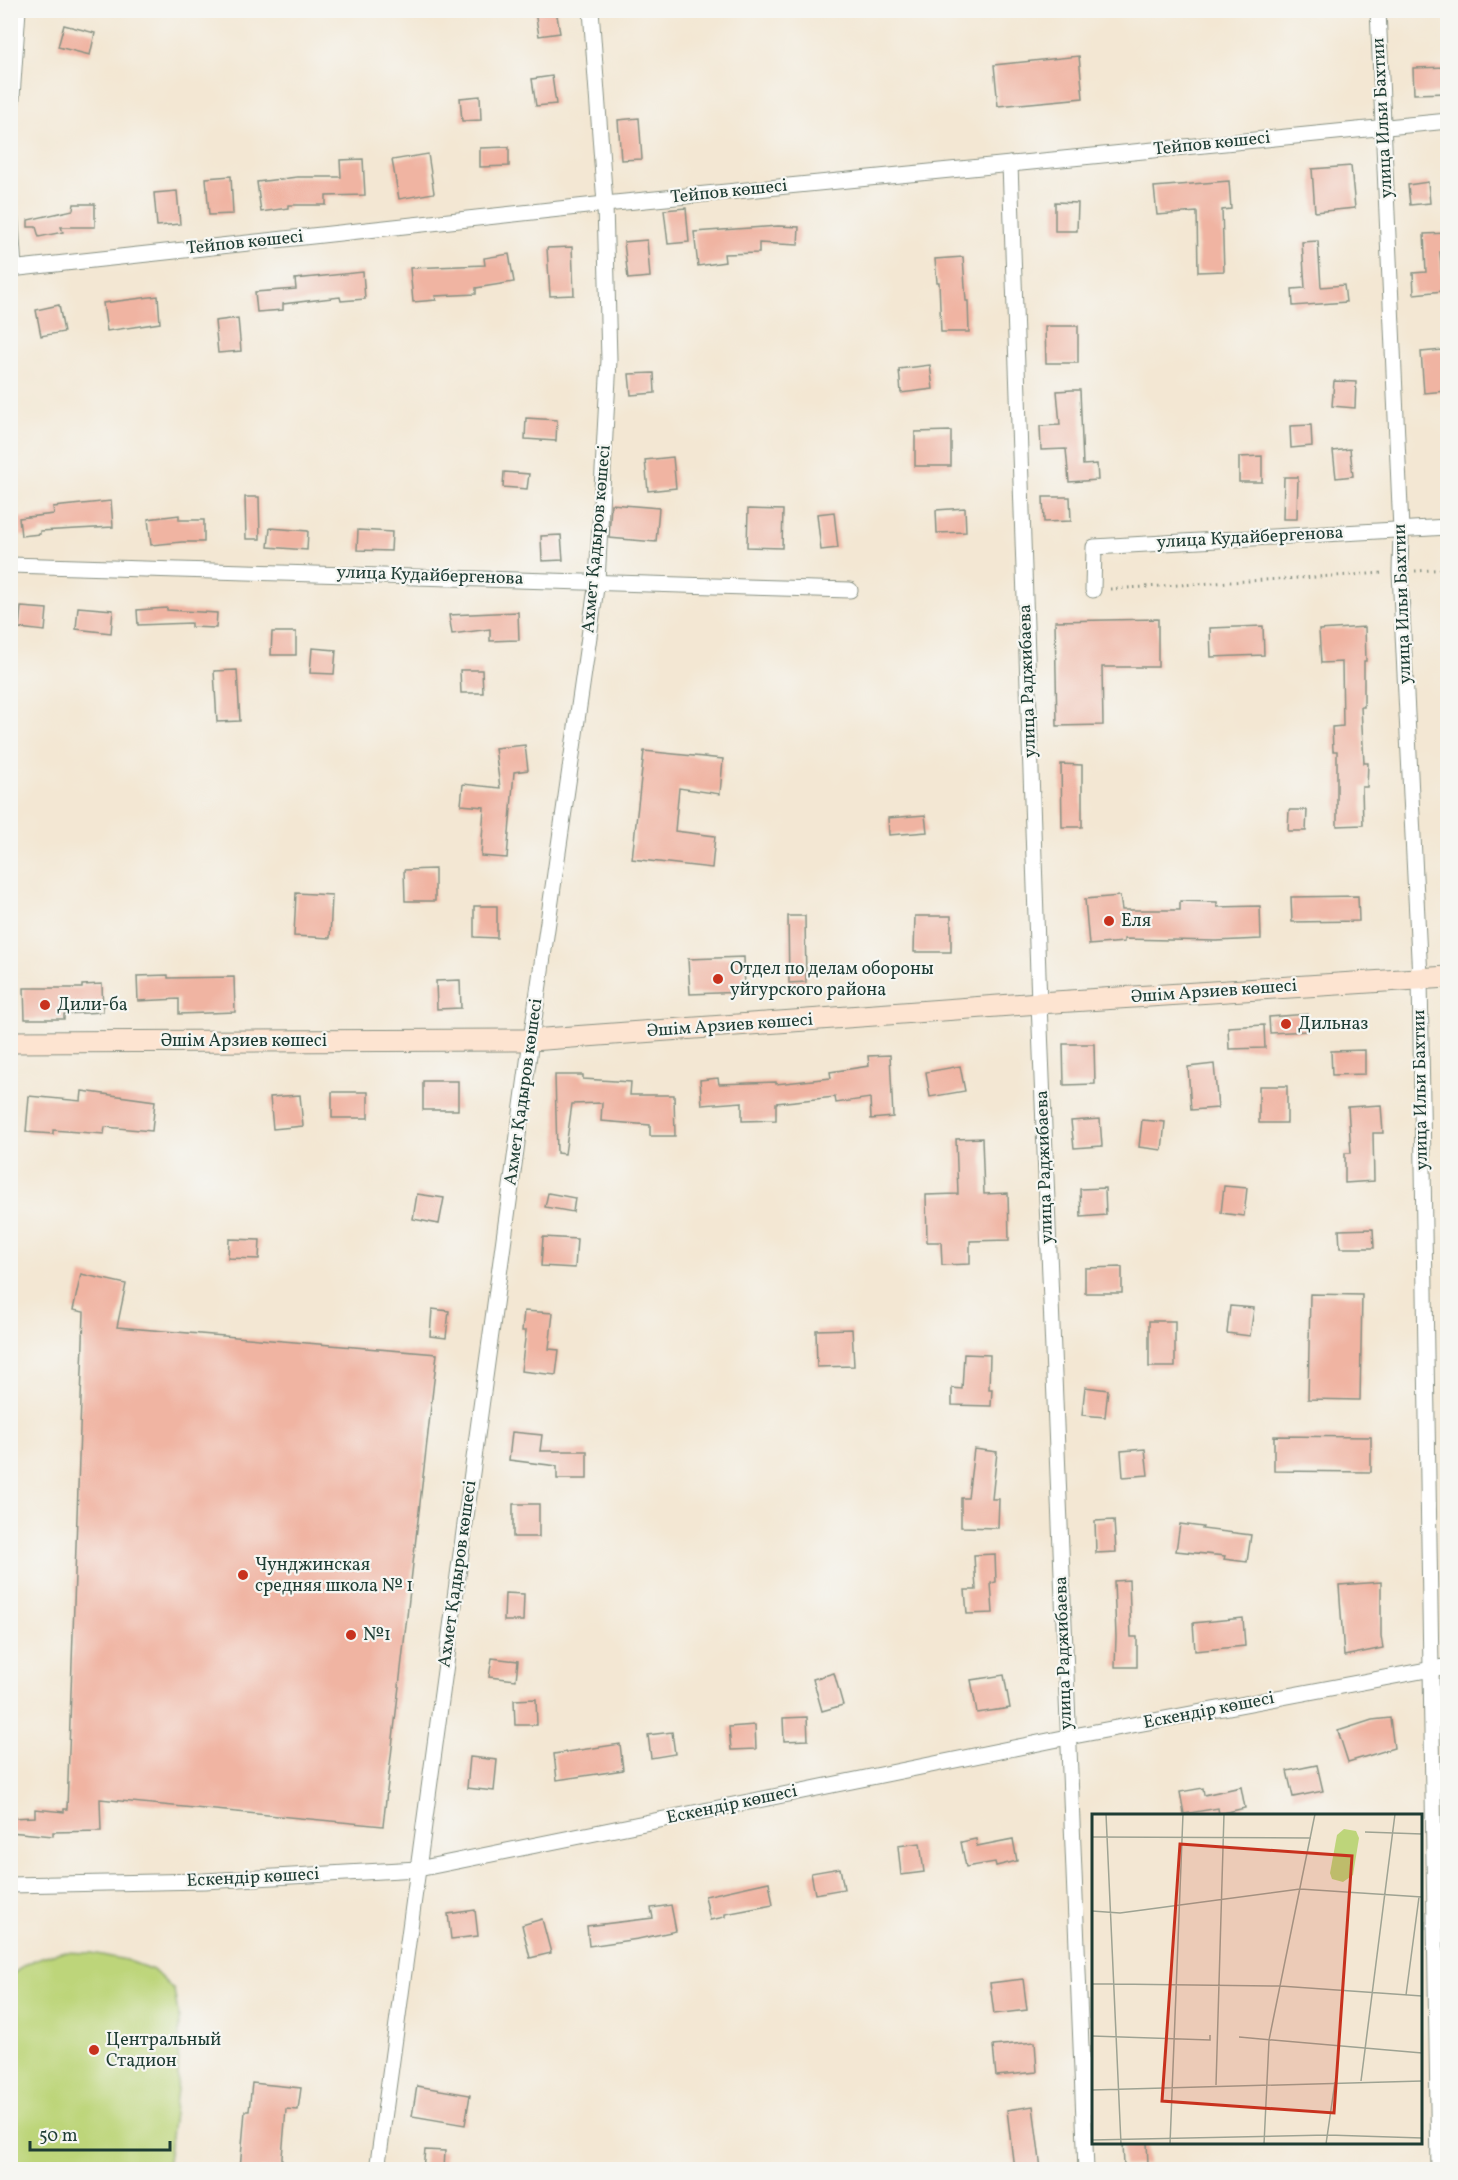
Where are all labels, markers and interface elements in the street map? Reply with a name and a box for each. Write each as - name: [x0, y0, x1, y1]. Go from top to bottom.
- street label: улица Ильи Бахтии: [1366, 37, 1400, 199]
- street label: Тейпов көшесі: [1152, 125, 1272, 163]
- street label: Тейпов көшесі: [669, 173, 789, 211]
- street label: Тейпов көшесі: [185, 224, 305, 262]
- street label: Ахмет Қадыров көшесі: [576, 444, 618, 634]
- street label: улица Кудайбергенова: [1156, 521, 1344, 555]
- street label: улица Ильи Бахтии: [1388, 523, 1418, 685]
- street label: улица Кудайбергенова: [336, 560, 524, 592]
- street label: улица Раджибаева: [1013, 604, 1043, 758]
- place label: Еля: [1121, 909, 1151, 934]
- marker: Еля: [1102, 914, 1116, 928]
- place label: Отдел по делам обороны уйгурского района: [730, 957, 934, 1003]
- marker: Отдел по делам обороны уйгурского района: [711, 972, 725, 986]
- street label: Әшім Арзиев көшесі: [1130, 974, 1298, 1010]
- place label: Дили-ба: [57, 993, 128, 1018]
- street label: Ахмет Қадыров көшесі: [498, 997, 550, 1187]
- marker: Дили-ба: [38, 998, 52, 1012]
- street label: Әшім Арзиев көшесі: [646, 1008, 814, 1044]
- street label: улица Ильи Бахтии: [1407, 1009, 1435, 1171]
- place label: Дильназ: [1298, 1012, 1368, 1037]
- marker: Дильназ: [1279, 1017, 1293, 1031]
- street label: Әшім Арзиев көшесі: [161, 1029, 327, 1054]
- street label: улица Раджибаева: [1030, 1090, 1060, 1244]
- street label: Ахмет Қадыров көшесі: [432, 1479, 484, 1669]
- place label: Чунджинская средняя школа № 1: [255, 1553, 413, 1599]
- marker: Чунджинская средняя школа № 1: [236, 1568, 250, 1582]
- street label: улица Раджибаева: [1049, 1576, 1079, 1730]
- place label: №1: [363, 1623, 391, 1648]
- marker: №1: [344, 1628, 358, 1642]
- street label: Ескендір көшесі: [1141, 1686, 1277, 1736]
- street label: Ескендір көшесі: [664, 1779, 800, 1831]
- inset map: [1092, 1814, 1422, 2144]
- street label: Ескендір көшесі: [186, 1862, 320, 1894]
- place label: Центральный Стадион: [106, 2028, 221, 2074]
- marker: Центральный Стадион: [87, 2043, 101, 2057]
- scale bar: [30, 2114, 170, 2152]
- text: 50 m: [39, 2124, 78, 2149]

